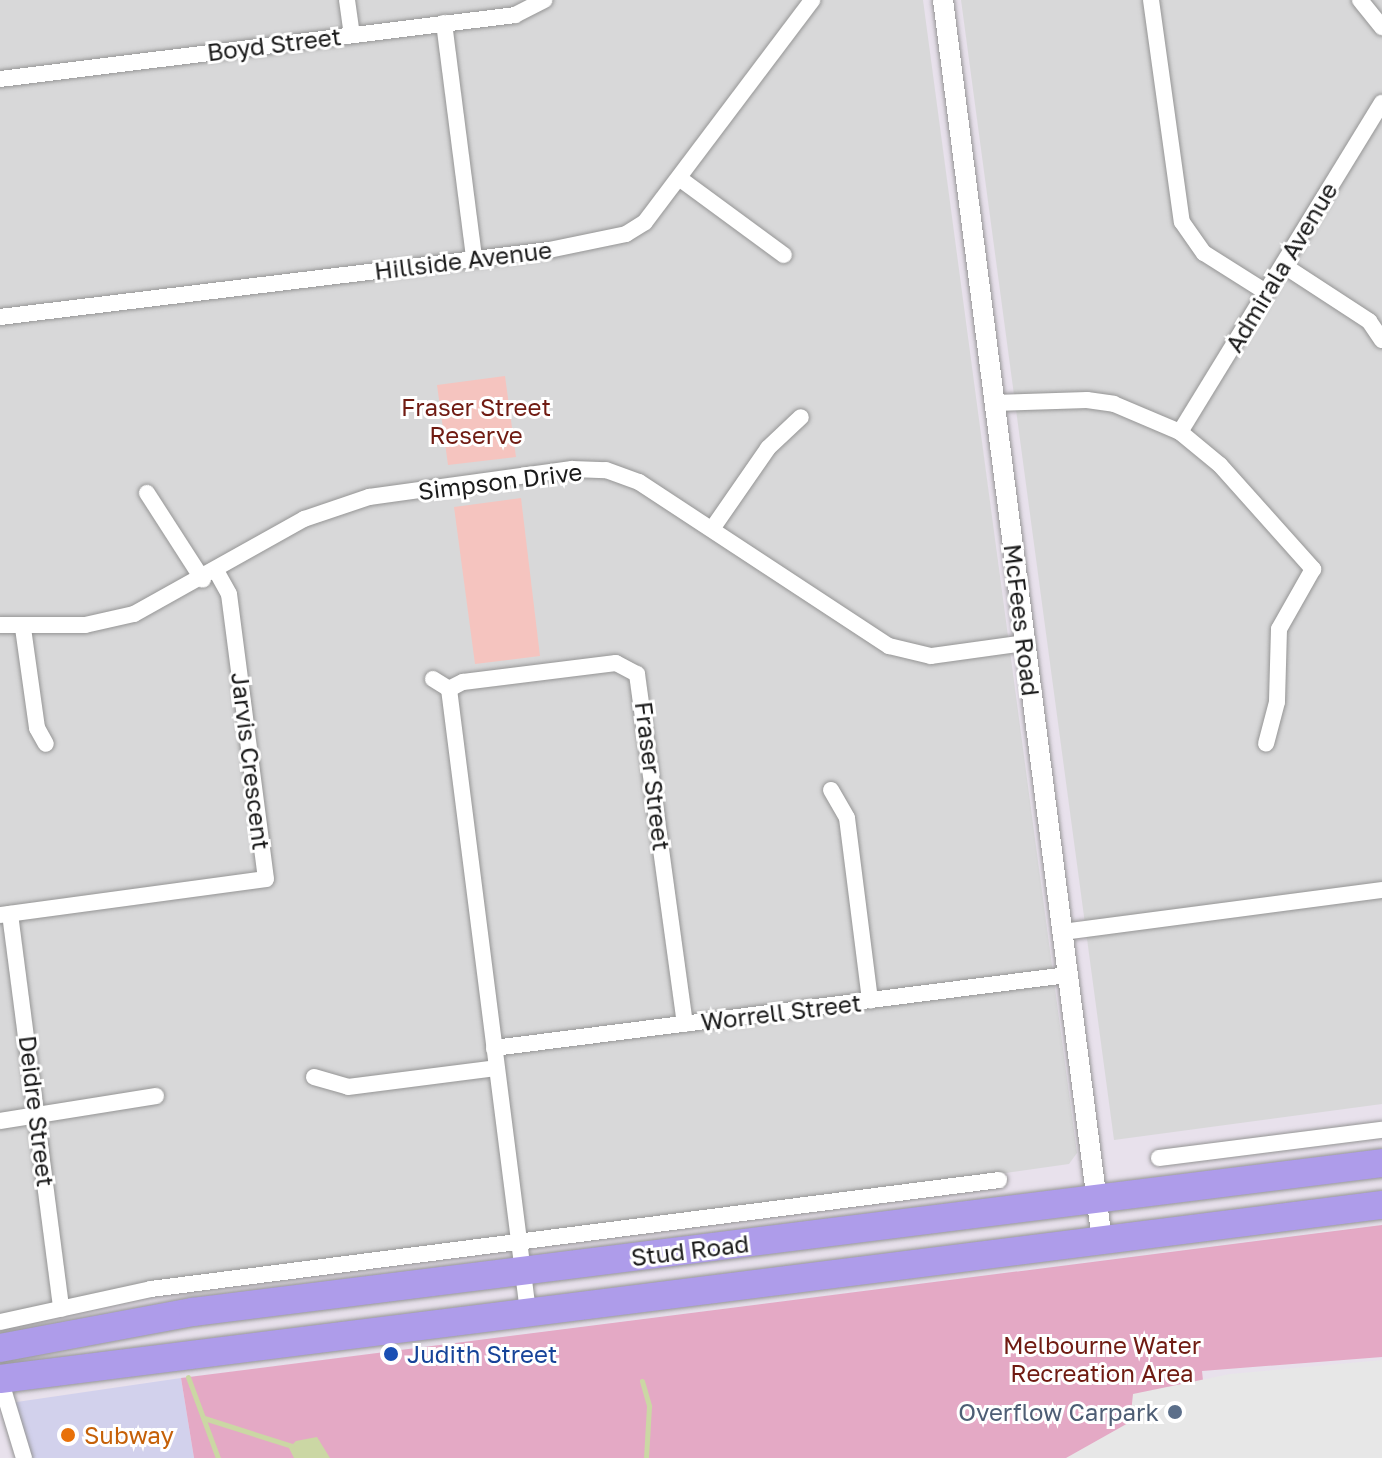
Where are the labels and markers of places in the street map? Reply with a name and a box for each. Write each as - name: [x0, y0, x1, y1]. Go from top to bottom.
- place label: Judith Street: [407, 1340, 557, 1368]
- marker: Judith Street: [382, 1345, 400, 1363]
- place label: Overflow Carpark: [958, 1398, 1159, 1426]
- marker: Overflow Carpark: [1166, 1403, 1184, 1421]
- place label: Subway: [84, 1421, 174, 1449]
- marker: Subway: [59, 1426, 77, 1444]

